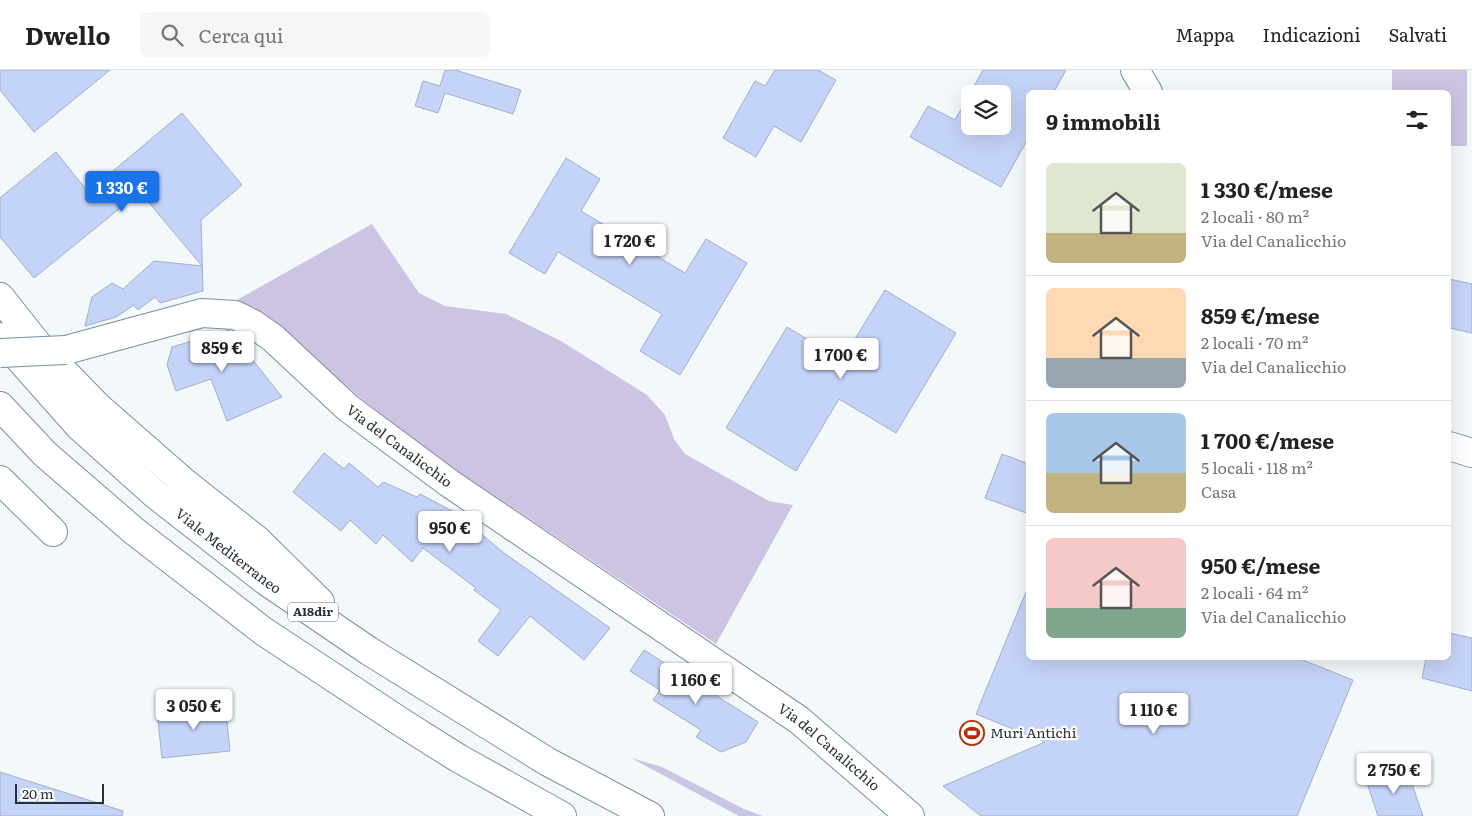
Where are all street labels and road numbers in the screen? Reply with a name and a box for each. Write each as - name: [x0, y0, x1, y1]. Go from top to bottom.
- street label: Via del Canalicchio: [343, 399, 457, 491]
- street label: Viale Mediterraneo: [172, 503, 286, 598]
- road number: A18dir: [288, 602, 338, 622]
- street label: Via del Canalicchio: [775, 698, 885, 795]

